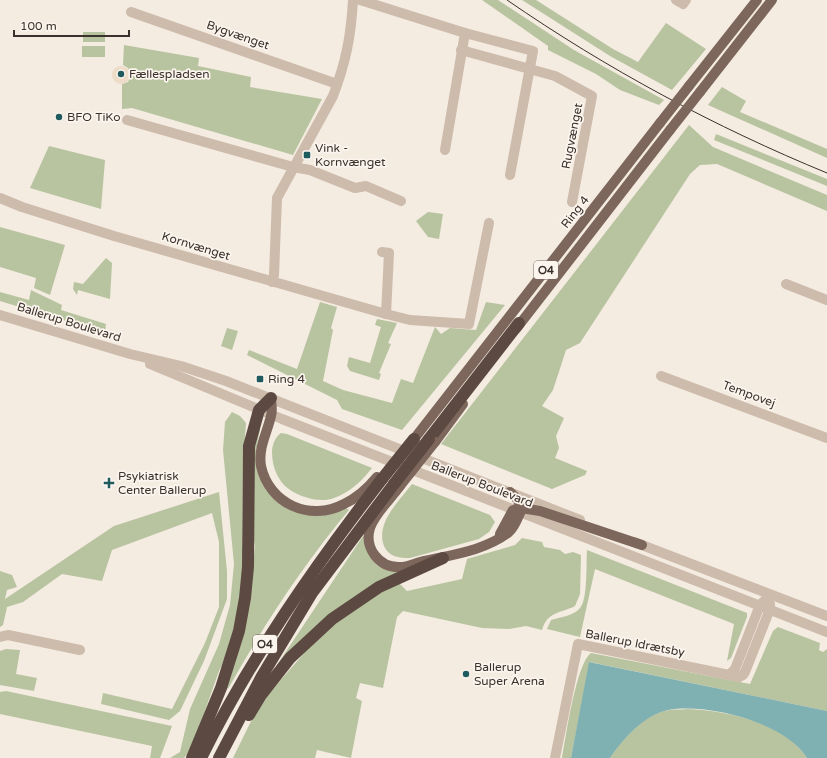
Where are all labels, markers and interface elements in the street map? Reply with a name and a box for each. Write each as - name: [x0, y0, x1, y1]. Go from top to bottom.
- scale bar: [14, 12, 129, 38]
- street label: Bygvænget: [205, 18, 272, 52]
- text: 100 m: [20, 19, 57, 33]
- place label: Fællespladsen: [129, 67, 210, 81]
- marker: Fællespladsen: [116, 69, 126, 79]
- street label: Rugvænget: [559, 101, 585, 170]
- place label: BFO TiKo: [67, 110, 121, 124]
- marker: BFO TiKo: [54, 112, 64, 122]
- place label: Vink - Kornvænget: [315, 141, 386, 169]
- marker: Vink - Kornvænget: [302, 150, 312, 160]
- street label: Ring 4: [558, 193, 592, 231]
- street label: Kornvænget: [160, 229, 232, 263]
- road number: O4: [534, 261, 558, 279]
- street label: Ballerup Boulevard: [15, 300, 123, 344]
- place label: Ring 4: [268, 372, 306, 386]
- marker: Ring 4: [255, 374, 265, 384]
- street label: Tempovej: [721, 378, 777, 410]
- street label: Ballerup Boulevard: [429, 458, 535, 510]
- place label: Psykiatrisk Center Ballerup: [118, 469, 206, 497]
- marker: Psykiatrisk Center Ballerup: [103, 477, 115, 489]
- street label: Ballerup Idrætsby: [584, 626, 686, 660]
- road number: O4: [253, 635, 277, 653]
- place label: Ballerup Super Arena: [474, 660, 545, 688]
- marker: Ballerup Super Arena: [461, 669, 471, 679]

